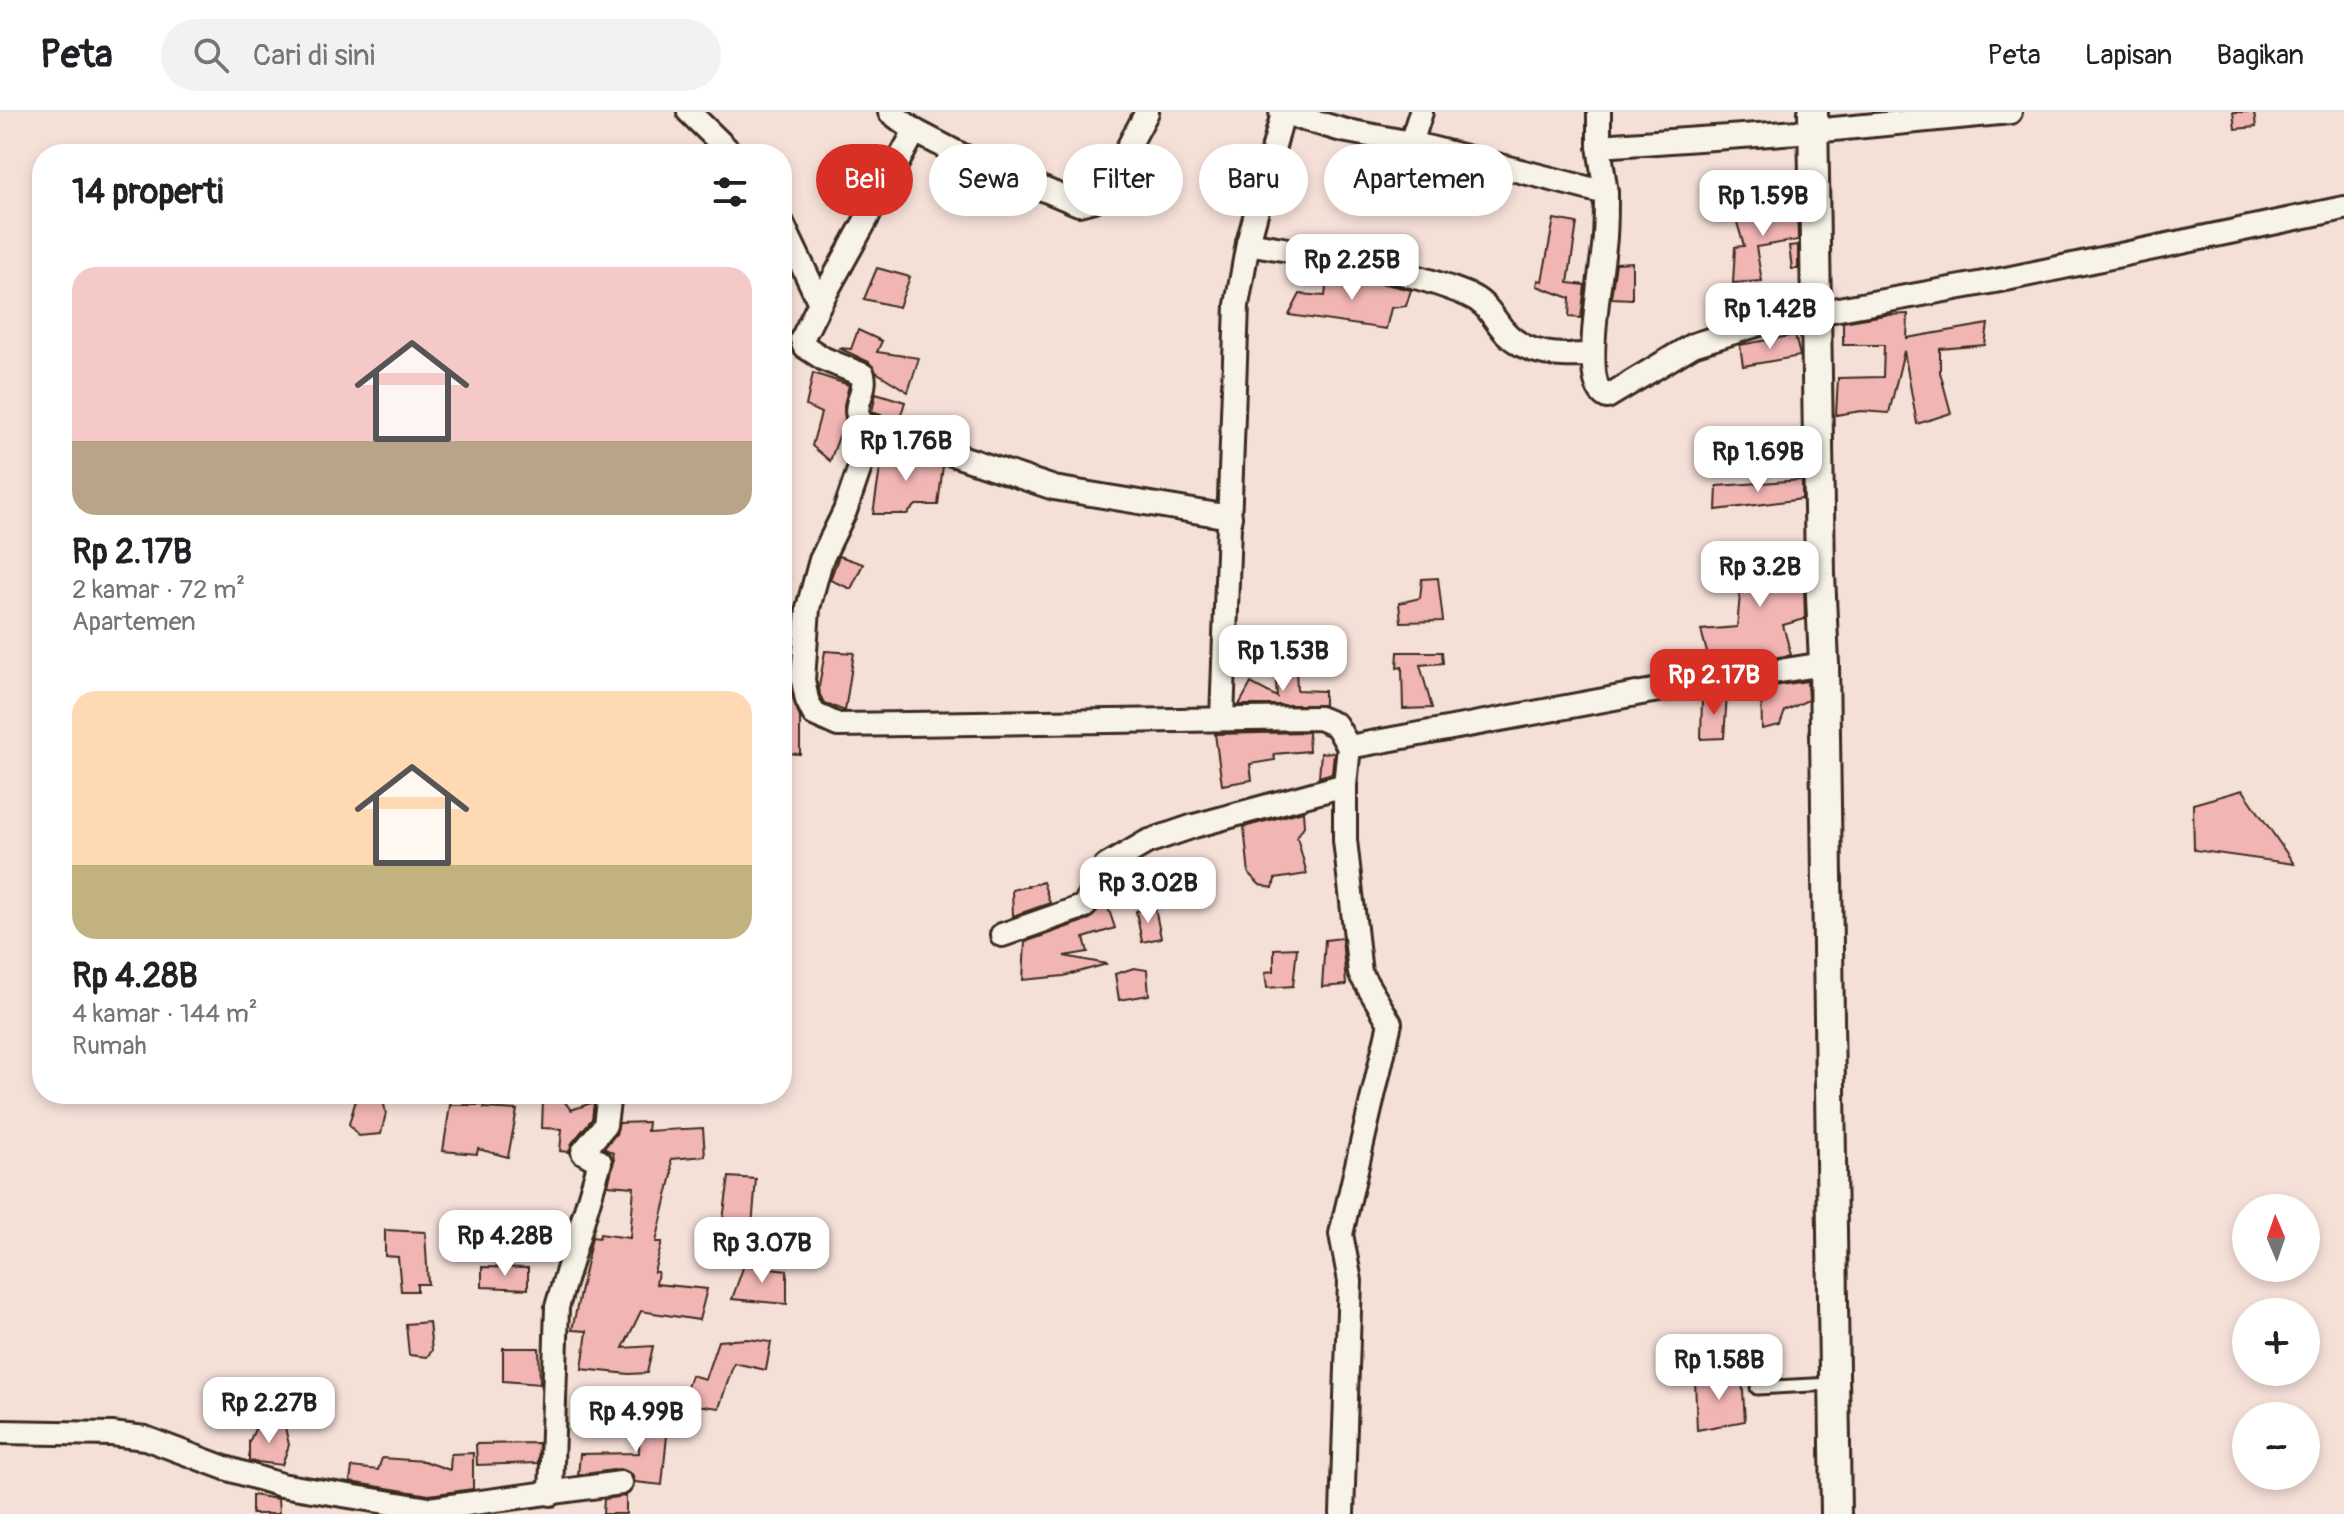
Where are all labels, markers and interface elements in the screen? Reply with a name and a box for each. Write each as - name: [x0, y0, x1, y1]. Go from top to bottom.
- search box: [161, 19, 721, 91]
- text: Peta: [40, 31, 113, 79]
- icon: search: [189, 33, 233, 77]
- text: Cari di sini: [253, 37, 375, 74]
- text: Peta: [1987, 38, 2041, 73]
- text: Lapisan: [2085, 38, 2172, 73]
- text: Bagikan: [2216, 38, 2304, 73]
- chip: Beli: [816, 144, 913, 216]
- chip: Sewa: [929, 144, 1047, 216]
- chip: Filter: [1063, 144, 1183, 216]
- chip: Baru: [1199, 144, 1308, 216]
- chip: Apartemen: [1324, 144, 1513, 216]
- icon: filters: [708, 170, 752, 214]
- pin: Rp 1.59B: [1680, 170, 1846, 238]
- text: 14 properti: [72, 171, 223, 214]
- text: Rp 1.59B: [1717, 180, 1809, 212]
- pin: Rp 2.25B: [1269, 234, 1435, 302]
- text: Rp 2.25B: [1304, 244, 1400, 276]
- pin: Rp 1.42B: [1687, 283, 1853, 351]
- text: Rp 1.42B: [1723, 293, 1817, 325]
- icon: home: [340, 319, 484, 463]
- pin: Rp 1.76B: [823, 415, 989, 483]
- text: Rp 1.76B: [860, 425, 952, 457]
- pin: Rp 1.69B: [1675, 426, 1841, 494]
- text: Rp 1.69B: [1712, 436, 1804, 468]
- text: Rp 2.17B: [72, 531, 192, 574]
- pin: Rp 3.2B: [1686, 541, 1834, 609]
- text: Rp 3.2B: [1719, 551, 1801, 583]
- text: 2 kamar · 72 m²: [72, 574, 245, 606]
- text: Apartemen: [72, 606, 196, 638]
- pin: Rp 1.53B: [1200, 625, 1366, 693]
- text: Rp 1.53B: [1237, 635, 1329, 667]
- pin: Rp 2.17B: [1631, 649, 1797, 717]
- text: Rp 2.17B: [1668, 659, 1760, 691]
- icon: home: [340, 743, 484, 887]
- pin: Rp 3.02B: [1065, 857, 1231, 925]
- text: Rp 3.02B: [1098, 867, 1198, 899]
- text: Rp 4.28B: [72, 955, 198, 998]
- text: 4 kamar · 144 m²: [72, 998, 258, 1030]
- text: Rumah: [72, 1030, 147, 1062]
- north arrow: [2232, 1194, 2320, 1282]
- map controls: [2232, 1194, 2320, 1490]
- pin: Rp 4.28B: [422, 1210, 588, 1278]
- pin: Rp 3.07B: [679, 1217, 845, 1285]
- text: Rp 4.28B: [457, 1220, 553, 1252]
- text: Rp 3.07B: [712, 1227, 812, 1259]
- button: +: [2232, 1298, 2320, 1386]
- pin: Rp 1.58B: [1636, 1334, 1802, 1402]
- text: Rp 1.58B: [1674, 1344, 1764, 1376]
- pin: Rp 2.27B: [186, 1377, 352, 1445]
- pin: Rp 4.99B: [553, 1386, 719, 1454]
- text: Rp 2.27B: [221, 1387, 317, 1419]
- text: Rp 4.99B: [588, 1396, 684, 1428]
- button: −: [2232, 1402, 2320, 1490]

